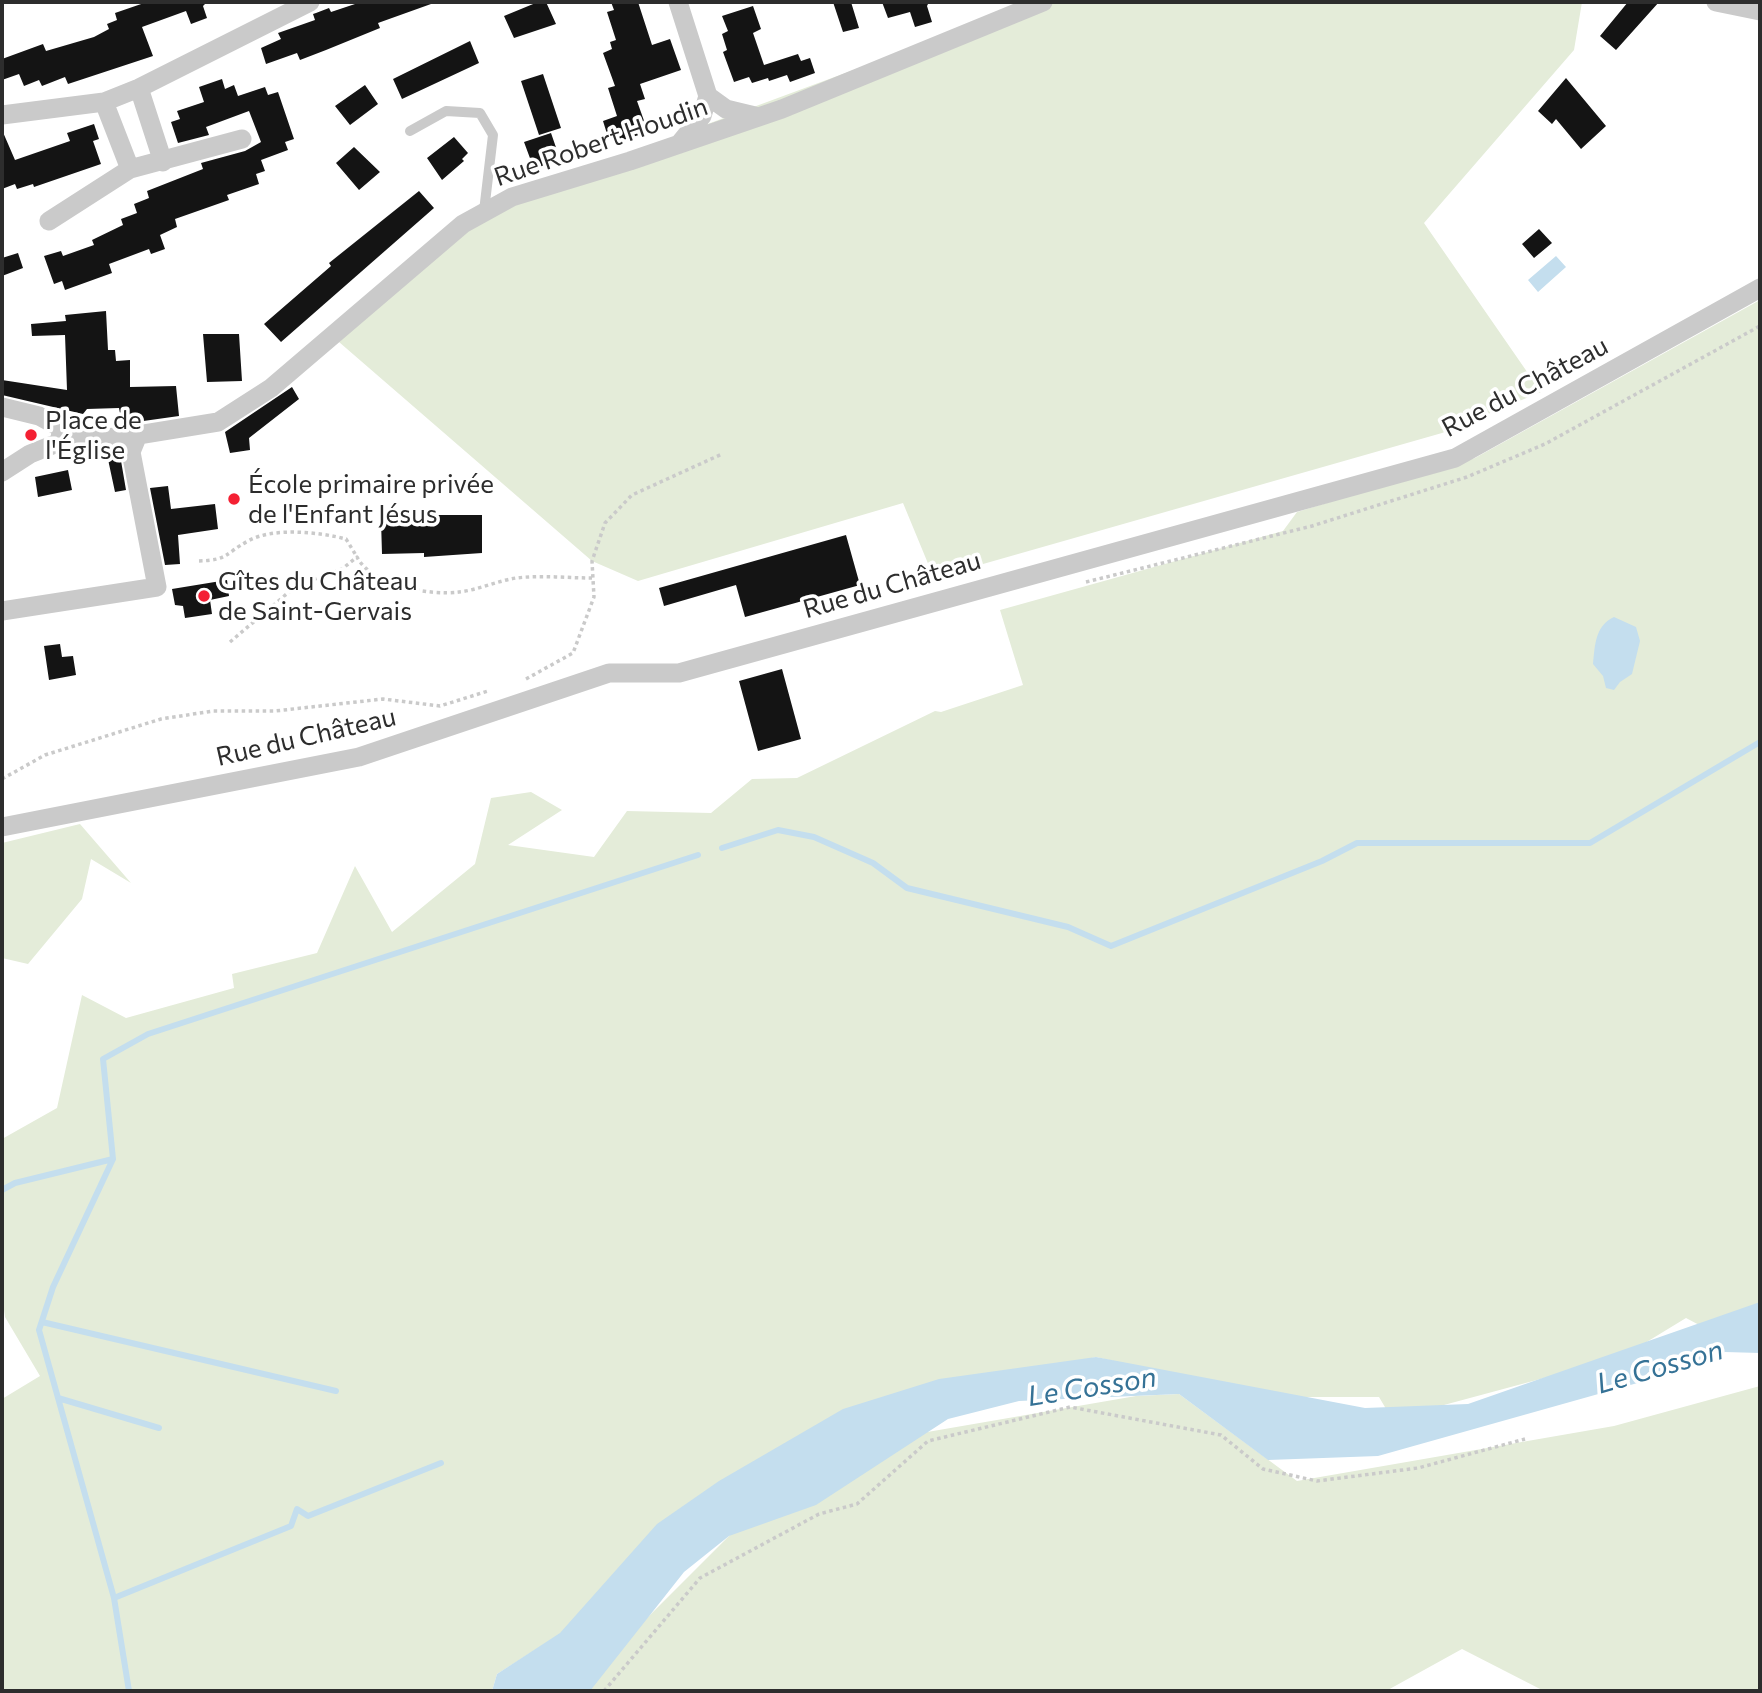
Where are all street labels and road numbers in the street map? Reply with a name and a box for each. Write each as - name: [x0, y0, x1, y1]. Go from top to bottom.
- street label: Rue Robert Houdin: [490, 91, 712, 193]
- street label: Rue du Château: [1437, 330, 1613, 444]
- street label: Rue du Château: [800, 545, 984, 625]
- street label: Rue du Château: [213, 701, 399, 773]

